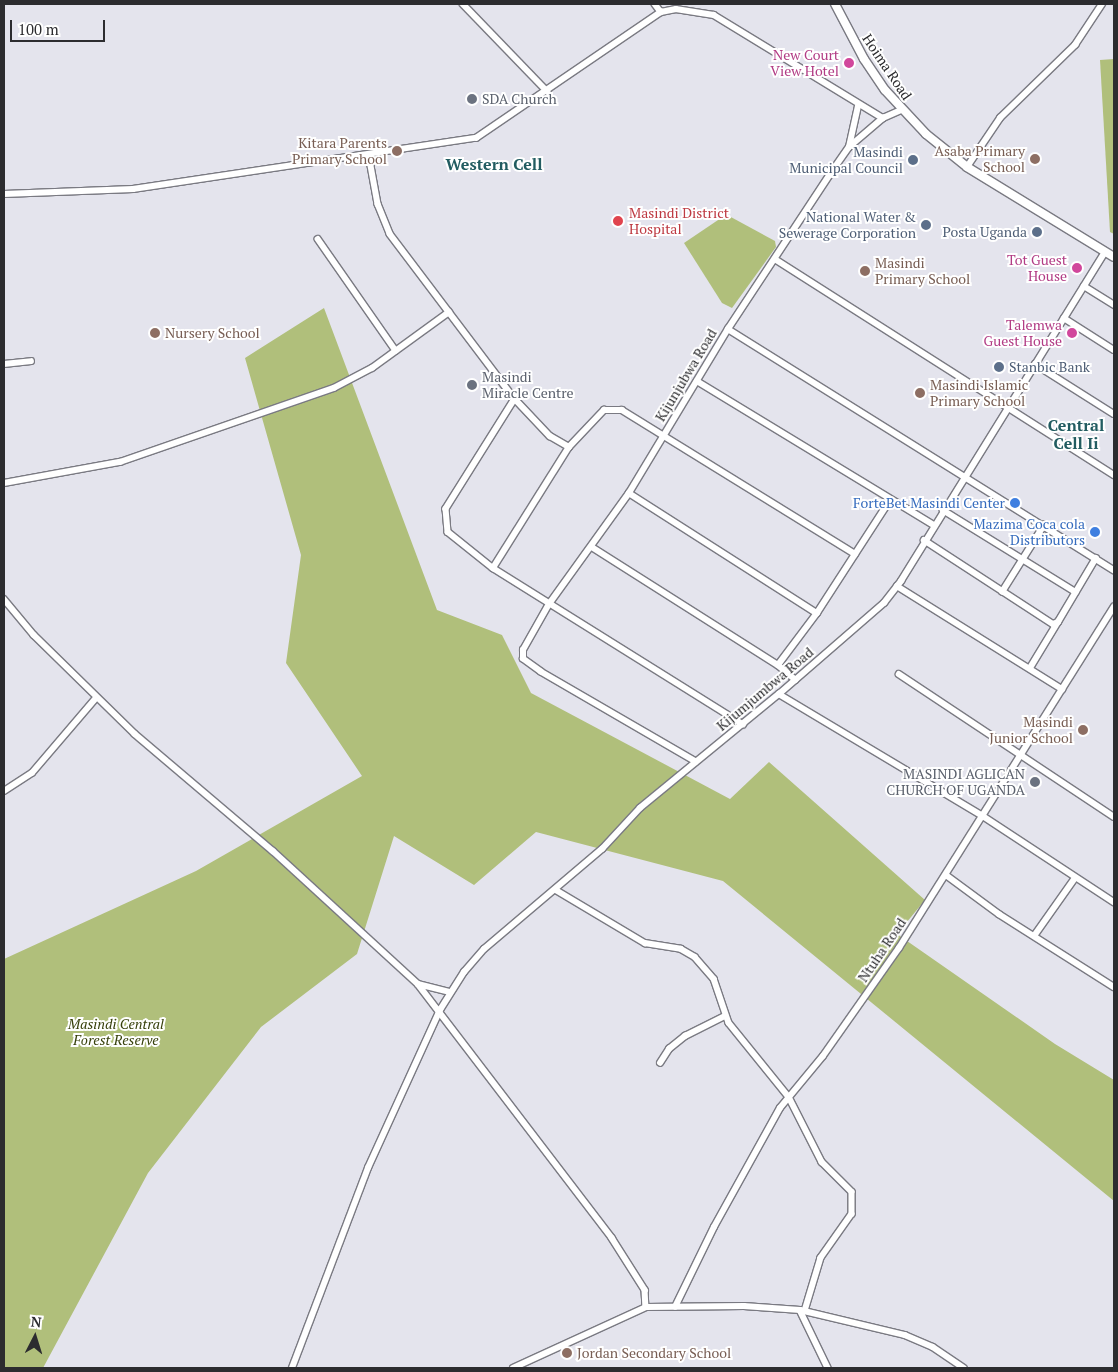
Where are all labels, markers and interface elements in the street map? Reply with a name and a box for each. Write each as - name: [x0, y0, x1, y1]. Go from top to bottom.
- scale bar: [12, 10, 108, 42]
- text: 100 m: [18, 19, 59, 39]
- street label: Hoima Road: [859, 31, 915, 103]
- place label: New Court View Hotel: [770, 47, 839, 80]
- marker: New Court View Hotel: [843, 57, 855, 69]
- place label: SDA Church: [482, 91, 557, 107]
- marker: SDA Church: [466, 93, 478, 105]
- place label: Kitara Parents Primary School: [292, 135, 387, 168]
- place label: Asaba Primary School: [934, 143, 1025, 176]
- place label: Masindi Municipal Council: [789, 144, 903, 176]
- marker: Kitara Parents Primary School: [391, 145, 403, 157]
- marker: Asaba Primary School: [1029, 153, 1041, 165]
- district label: Western Cell: [446, 154, 542, 174]
- marker: Masindi Municipal Council: [907, 154, 919, 166]
- place label: Masindi District Hospital: [629, 205, 729, 238]
- place label: National Water & Sewerage Corporation: [779, 209, 916, 242]
- marker: Masindi District Hospital: [611, 214, 625, 228]
- marker: National Water & Sewerage Corporation: [920, 219, 932, 231]
- place label: Posta Uganda: [943, 224, 1027, 240]
- marker: Posta Uganda: [1031, 226, 1043, 238]
- place label: Tot Guest House: [1007, 252, 1067, 284]
- place label: Masindi Primary School: [875, 255, 970, 288]
- marker: Tot Guest House: [1071, 262, 1083, 274]
- marker: Masindi Primary School: [859, 265, 871, 277]
- place label: Talemwa Guest House: [984, 317, 1062, 350]
- place label: Nursery School: [165, 325, 260, 341]
- street label: Kijunjubwa Road: [652, 326, 720, 424]
- marker: Nursery School: [149, 327, 161, 339]
- marker: Talemwa Guest House: [1066, 327, 1078, 339]
- place label: Stanbic Bank: [1009, 359, 1090, 375]
- marker: Stanbic Bank: [993, 361, 1005, 373]
- place label: Masindi Miracle Centre: [482, 369, 574, 402]
- place label: Masindi Islamic Primary School: [930, 377, 1028, 410]
- marker: Masindi Miracle Centre: [466, 379, 478, 391]
- marker: Masindi Islamic Primary School: [914, 387, 926, 399]
- district label: Central Cell Ii: [1048, 415, 1104, 453]
- place label: ForteBet Masindi Center: [853, 495, 1005, 511]
- marker: ForteBet Masindi Center: [1009, 497, 1021, 509]
- place label: Mazima Coca cola Distributors: [973, 516, 1085, 548]
- marker: Mazima Coca cola Distributors: [1089, 526, 1101, 538]
- street label: Kijumjumbwa Road: [713, 644, 817, 734]
- place label: Masindi Junior School: [989, 714, 1073, 746]
- marker: Masindi Junior School: [1077, 724, 1089, 736]
- place label: MASINDI AGLICAN CHURCH OF UGANDA: [886, 766, 1025, 799]
- marker: MASINDI AGLICAN CHURCH OF UGANDA: [1029, 776, 1041, 788]
- street label: Ntuha Road: [855, 915, 909, 985]
- park label: Masindi Central Forest Reserve: [68, 1016, 164, 1048]
- north arrow: [10, 1312, 60, 1362]
- text: N: [30, 1312, 42, 1331]
- place label: Jordan Secondary School: [577, 1345, 731, 1361]
- marker: Jordan Secondary School: [561, 1347, 573, 1359]

